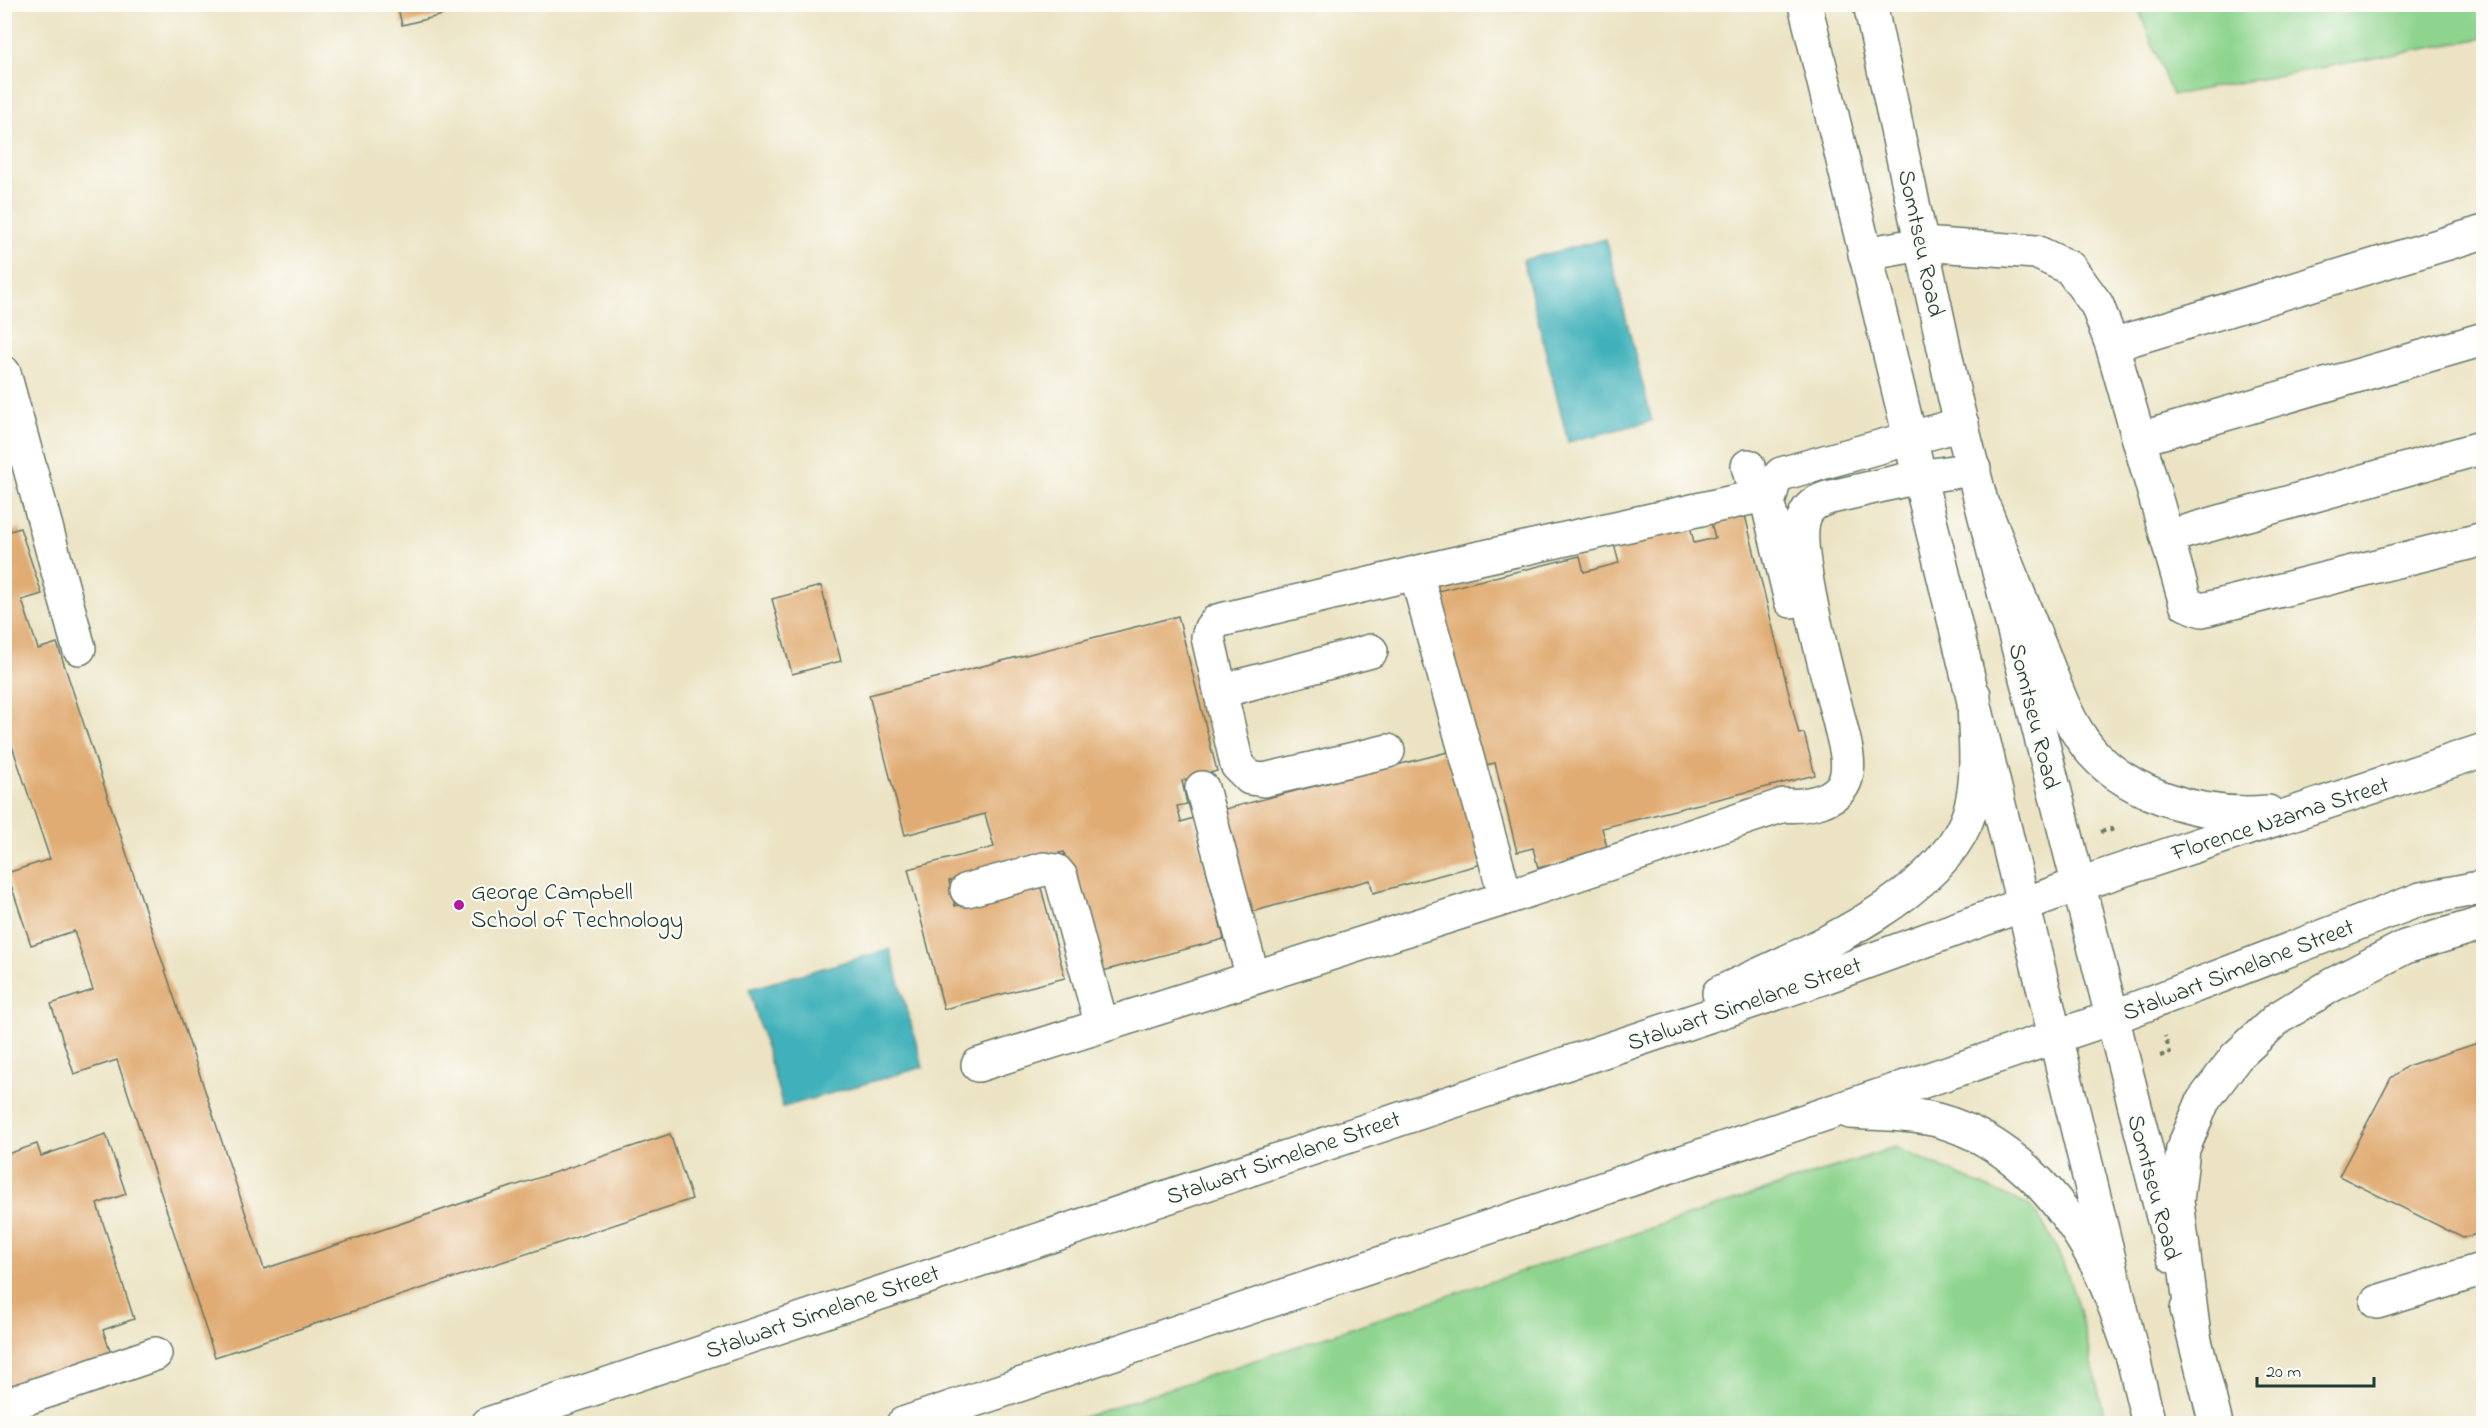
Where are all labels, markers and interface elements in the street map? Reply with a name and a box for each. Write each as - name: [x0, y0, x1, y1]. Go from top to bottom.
- street label: Somtseu Road: [1887, 167, 1952, 321]
- street label: Somtseu Road: [1998, 640, 2068, 794]
- street label: Florence Nzama Street: [2167, 769, 2394, 872]
- place label: George Campbell School of Technology: [471, 876, 683, 940]
- marker: George Campbell School of Technology: [452, 898, 466, 912]
- street label: Stalwart Simelane Street: [2118, 911, 2360, 1032]
- street label: Stalwart Simelane Street: [1623, 949, 1867, 1062]
- street label: Stalwart Simelane Street: [1162, 1103, 1406, 1216]
- street label: Somtseu Road: [2116, 1111, 2189, 1265]
- street label: Stalwart Simelane Street: [701, 1257, 945, 1370]
- scale bar: [2257, 1350, 2374, 1388]
- text: 20 m: [2266, 1360, 2301, 1386]

